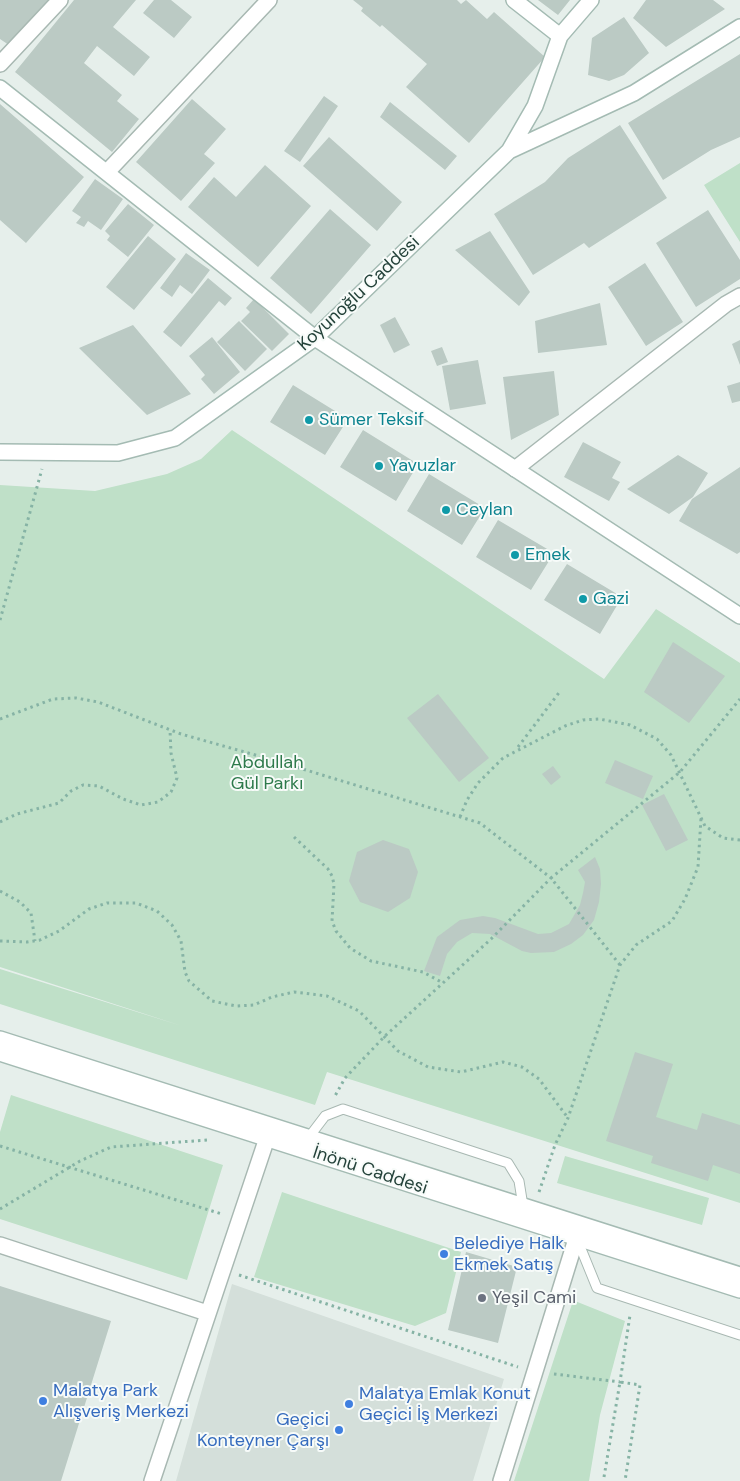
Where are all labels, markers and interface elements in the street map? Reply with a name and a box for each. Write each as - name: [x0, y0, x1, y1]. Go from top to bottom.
- street label: Koyunoğlu Caddesi: [294, 232, 424, 356]
- place label: Sümer Teksif: [319, 409, 424, 431]
- marker: Sümer Teksif: [303, 414, 315, 426]
- place label: Yavuzlar: [389, 455, 456, 477]
- marker: Yavuzlar: [373, 460, 385, 472]
- place label: Ceylan: [456, 499, 513, 521]
- marker: Ceylan: [440, 504, 452, 516]
- place label: Emek: [525, 544, 571, 566]
- marker: Emek: [509, 549, 521, 561]
- place label: Gazi: [593, 588, 629, 610]
- marker: Gazi: [577, 593, 589, 605]
- park label: Abdullah Gül Parkı: [231, 752, 303, 794]
- street label: İnönü Caddesi: [310, 1142, 430, 1200]
- place label: Belediye Halk Ekmek Satış: [454, 1233, 564, 1276]
- marker: Belediye Halk Ekmek Satış: [438, 1248, 450, 1260]
- place label: Yeşil Cami: [492, 1287, 576, 1309]
- marker: Yeşil Cami: [476, 1292, 488, 1304]
- place label: Malatya Park Alışveriş Merkezi: [53, 1380, 189, 1422]
- place label: Malatya Emlak Konut Geçici İş Merkezi: [359, 1383, 531, 1426]
- marker: Malatya Park Alışveriş Merkezi: [37, 1395, 49, 1407]
- marker: Malatya Emlak Konut Geçici İş Merkezi: [343, 1398, 355, 1410]
- place label: Geçici Konteyner Çarşı: [197, 1409, 329, 1452]
- marker: Geçici Konteyner Çarşı: [333, 1424, 345, 1436]

